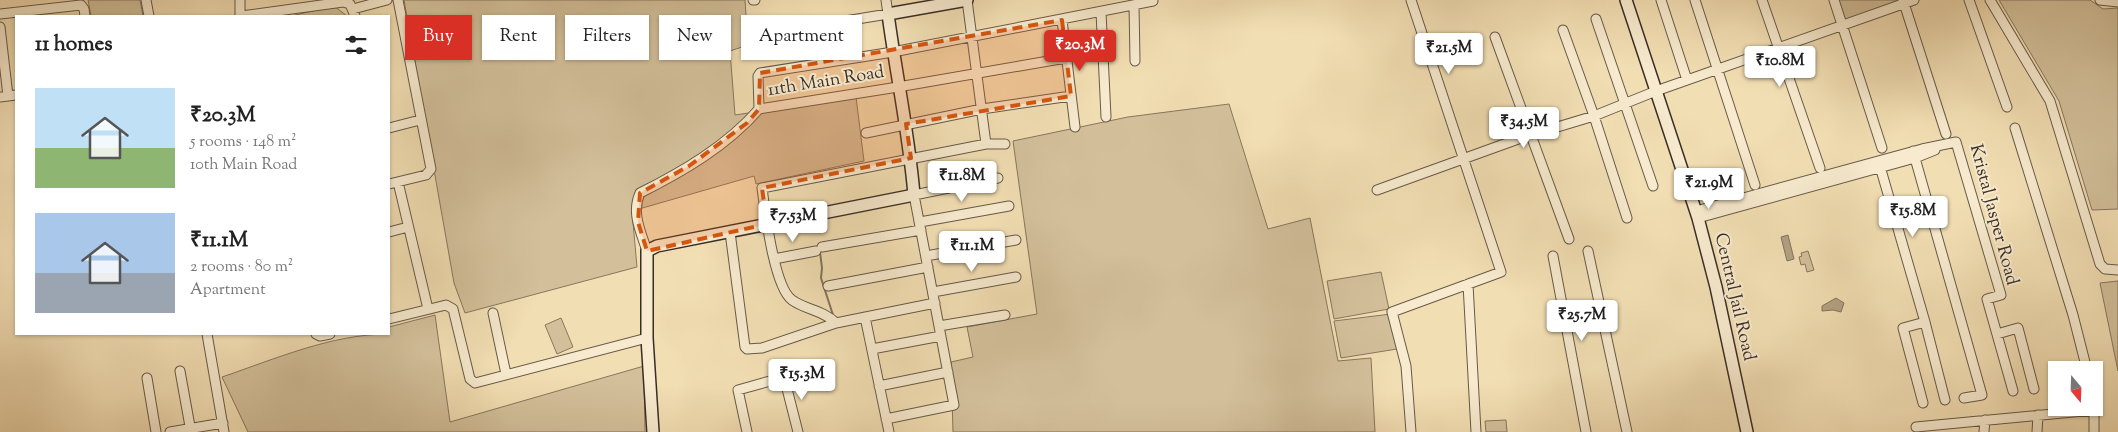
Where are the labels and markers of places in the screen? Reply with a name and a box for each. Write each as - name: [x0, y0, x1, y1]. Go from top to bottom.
- pin: ₹20.3M: [1039, 30, 1121, 72]
- pin: ₹21.5M: [1408, 32, 1490, 75]
- pin: ₹10.8M: [1739, 46, 1821, 88]
- pin: ₹34.5M: [1483, 106, 1565, 149]
- pin: ₹11.8M: [921, 160, 1003, 203]
- pin: ₹21.9M: [1668, 168, 1750, 210]
- pin: ₹15.8M: [1872, 196, 1954, 238]
- pin: ₹7.53M: [752, 200, 834, 243]
- pin: ₹11.1M: [931, 230, 1013, 273]
- pin: ₹25.7M: [1541, 300, 1623, 342]
- pin: ₹15.3M: [761, 358, 843, 401]

